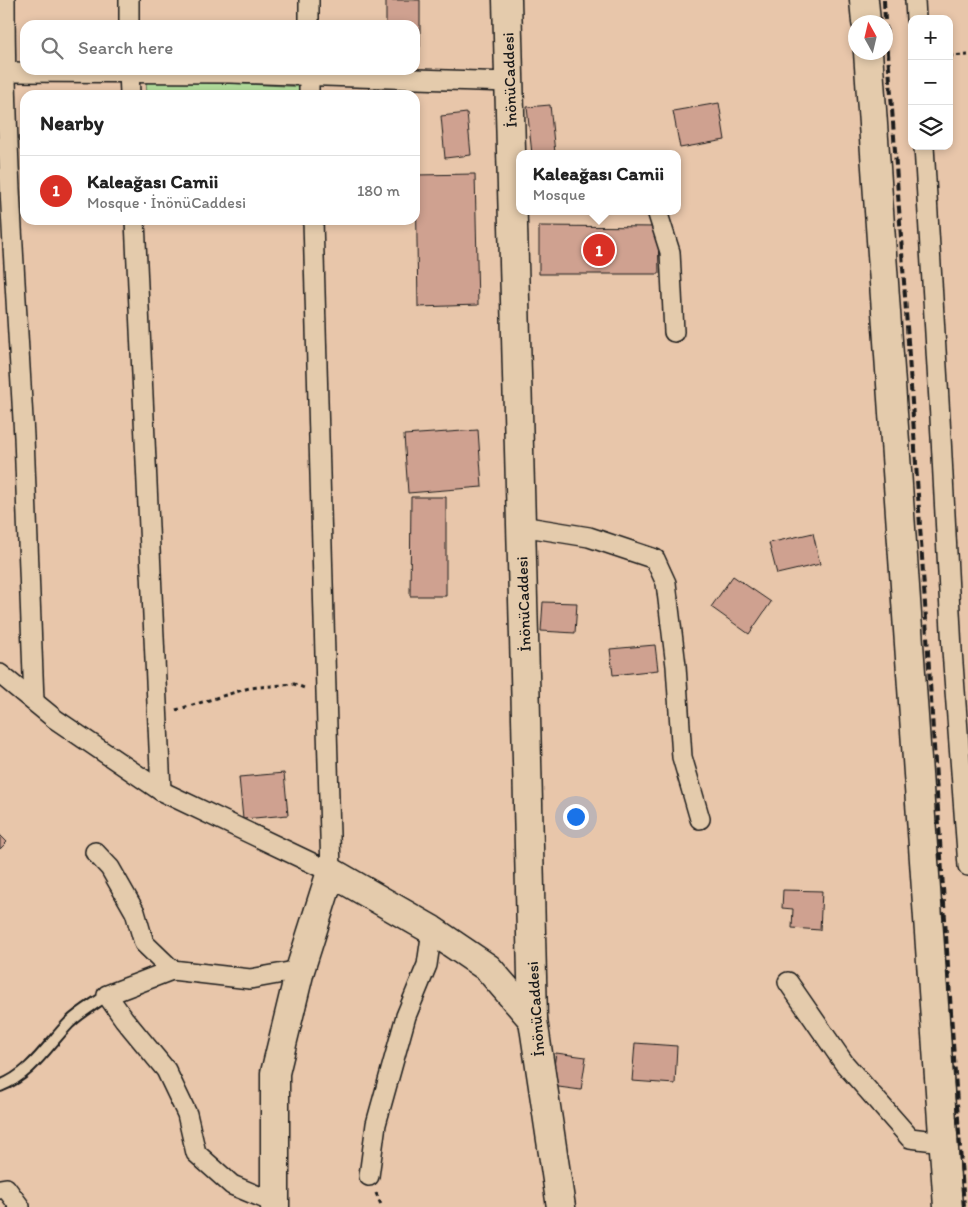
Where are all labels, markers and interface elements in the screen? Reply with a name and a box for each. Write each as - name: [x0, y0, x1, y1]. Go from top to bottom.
- north arrow: [848, 15, 893, 60]
- map controls: [908, 15, 953, 150]
- button: +: [908, 15, 953, 60]
- search box: [20, 20, 420, 75]
- street label: İnönüCaddesi: [498, 32, 521, 128]
- icon: search: [38, 34, 66, 62]
- text: Search here: [78, 36, 173, 59]
- button: −: [908, 60, 953, 105]
- button: layers: [908, 105, 953, 150]
- text: Nearby: [40, 110, 104, 135]
- popup: [516, 150, 681, 215]
- text: Kaleağası Camii: [533, 162, 664, 185]
- text: Kaleağası Camii: [87, 170, 218, 193]
- text: 1: [52, 181, 60, 200]
- text: 180 m: [357, 181, 400, 200]
- text: Mosque: [533, 185, 585, 204]
- text: Mosque · İnönüCaddesi: [87, 193, 246, 212]
- pin: 1: [583, 231, 615, 269]
- street label: İnönüCaddesi: [512, 556, 535, 652]
- your location: [563, 804, 589, 830]
- street label: İnönüCaddesi: [523, 961, 548, 1057]

